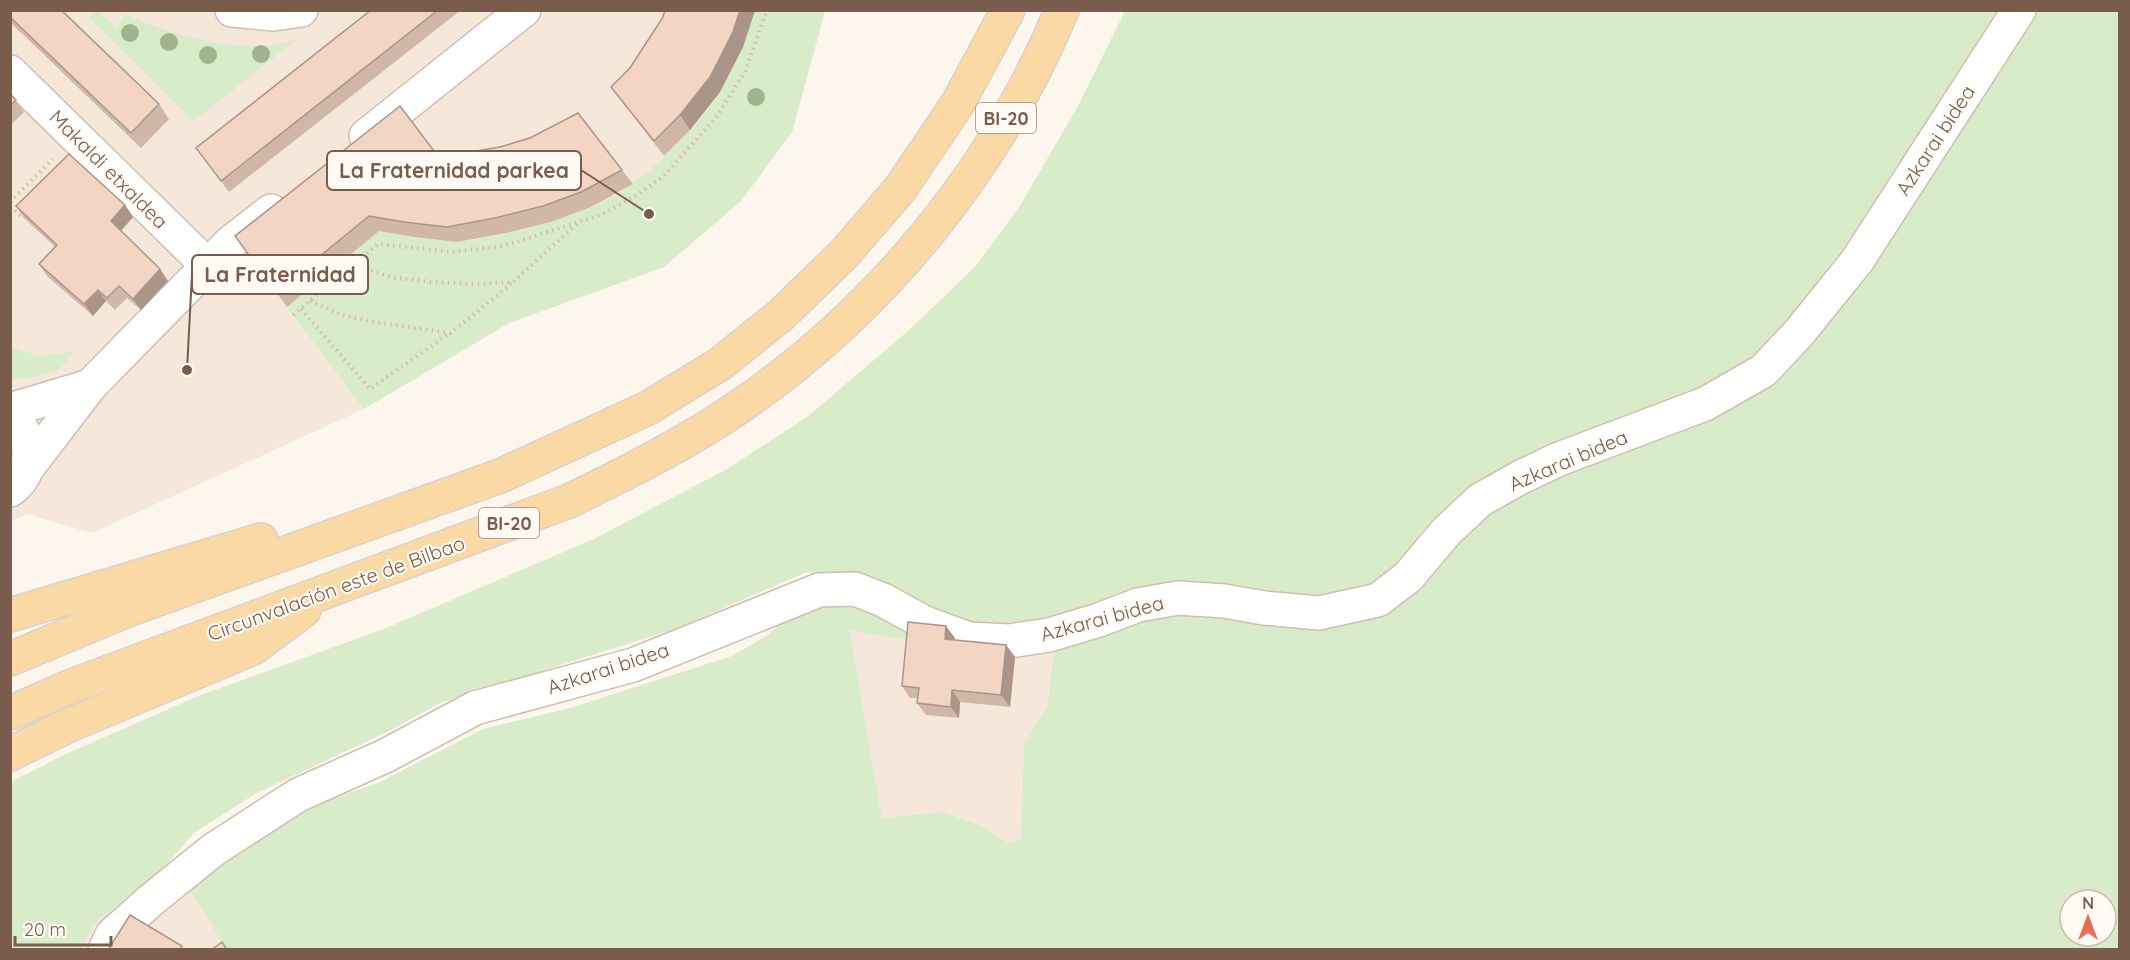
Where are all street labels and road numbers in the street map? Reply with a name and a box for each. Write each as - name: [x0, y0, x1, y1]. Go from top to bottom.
- street label: Azkarai bidea: [1890, 80, 1980, 200]
- road number: BI-20: [976, 103, 1036, 133]
- street label: Makaldi etxaldea: [44, 104, 174, 234]
- street label: Azkarai bidea: [1505, 424, 1631, 496]
- road number: BI-20: [479, 508, 539, 538]
- street label: Circunvalación este de Bilbao: [204, 530, 468, 646]
- street label: Azkarai bidea: [1038, 590, 1166, 646]
- street label: Azkarai bidea: [544, 637, 672, 699]

